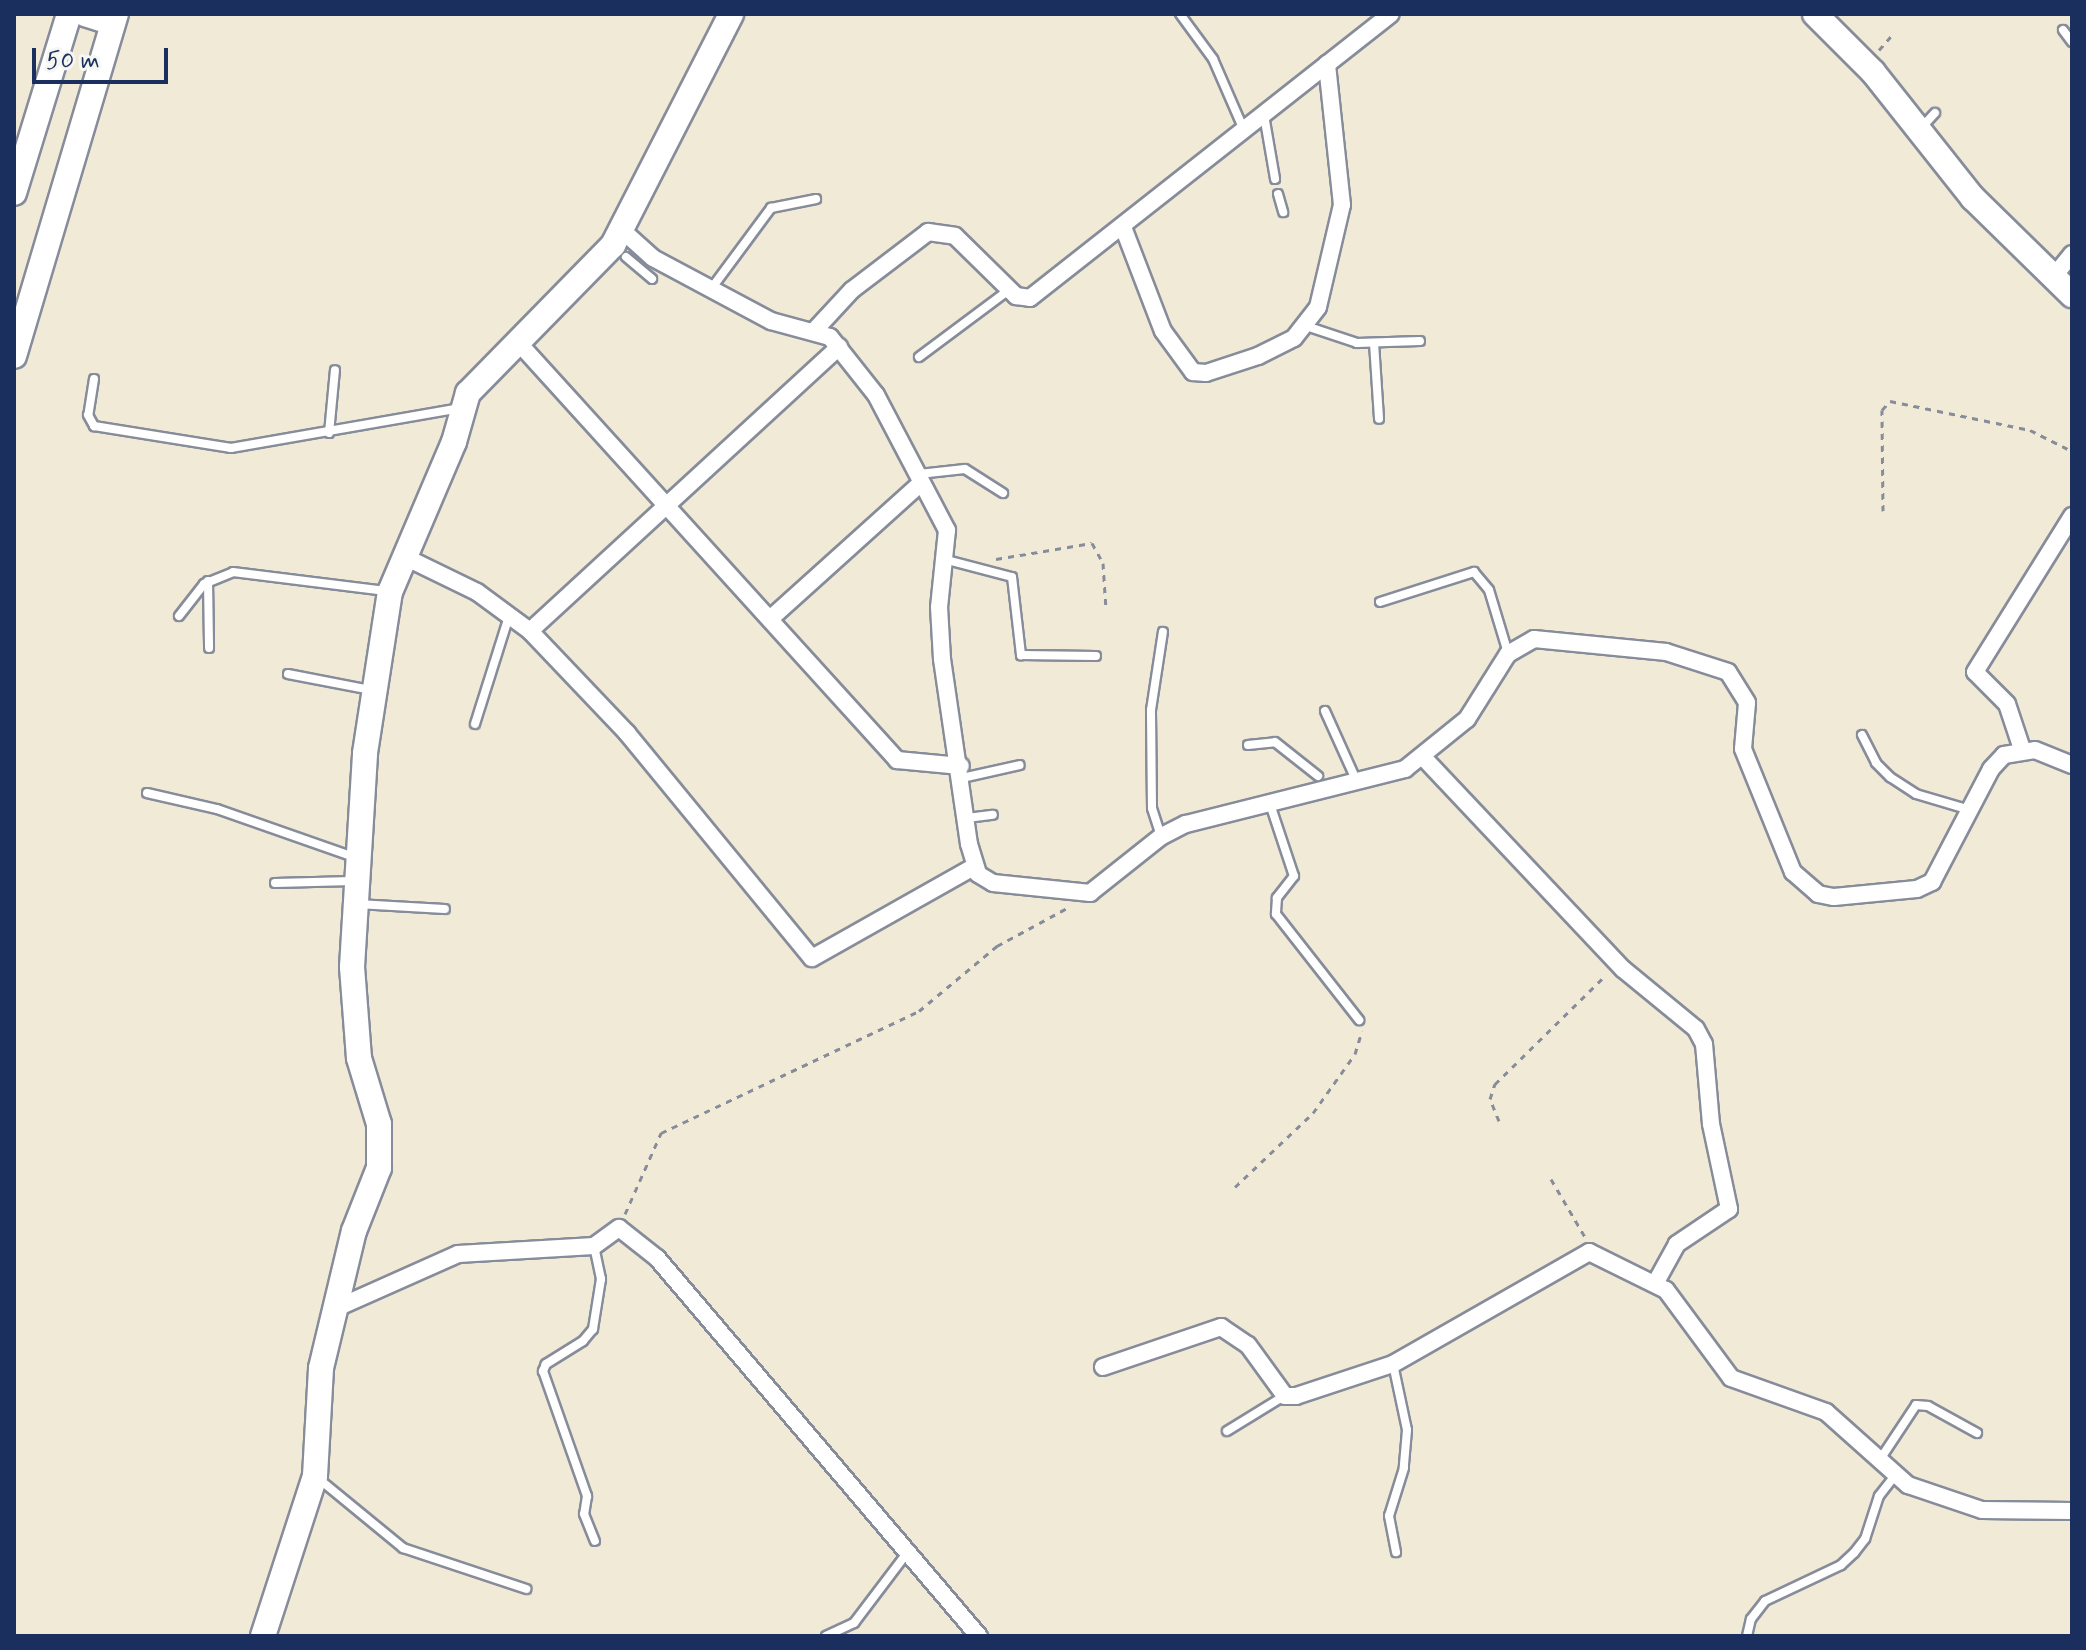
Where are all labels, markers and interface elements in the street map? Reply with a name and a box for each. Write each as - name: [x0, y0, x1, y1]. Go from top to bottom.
- scale bar: [36, 32, 172, 82]
- text: 50 m: [46, 46, 100, 77]

